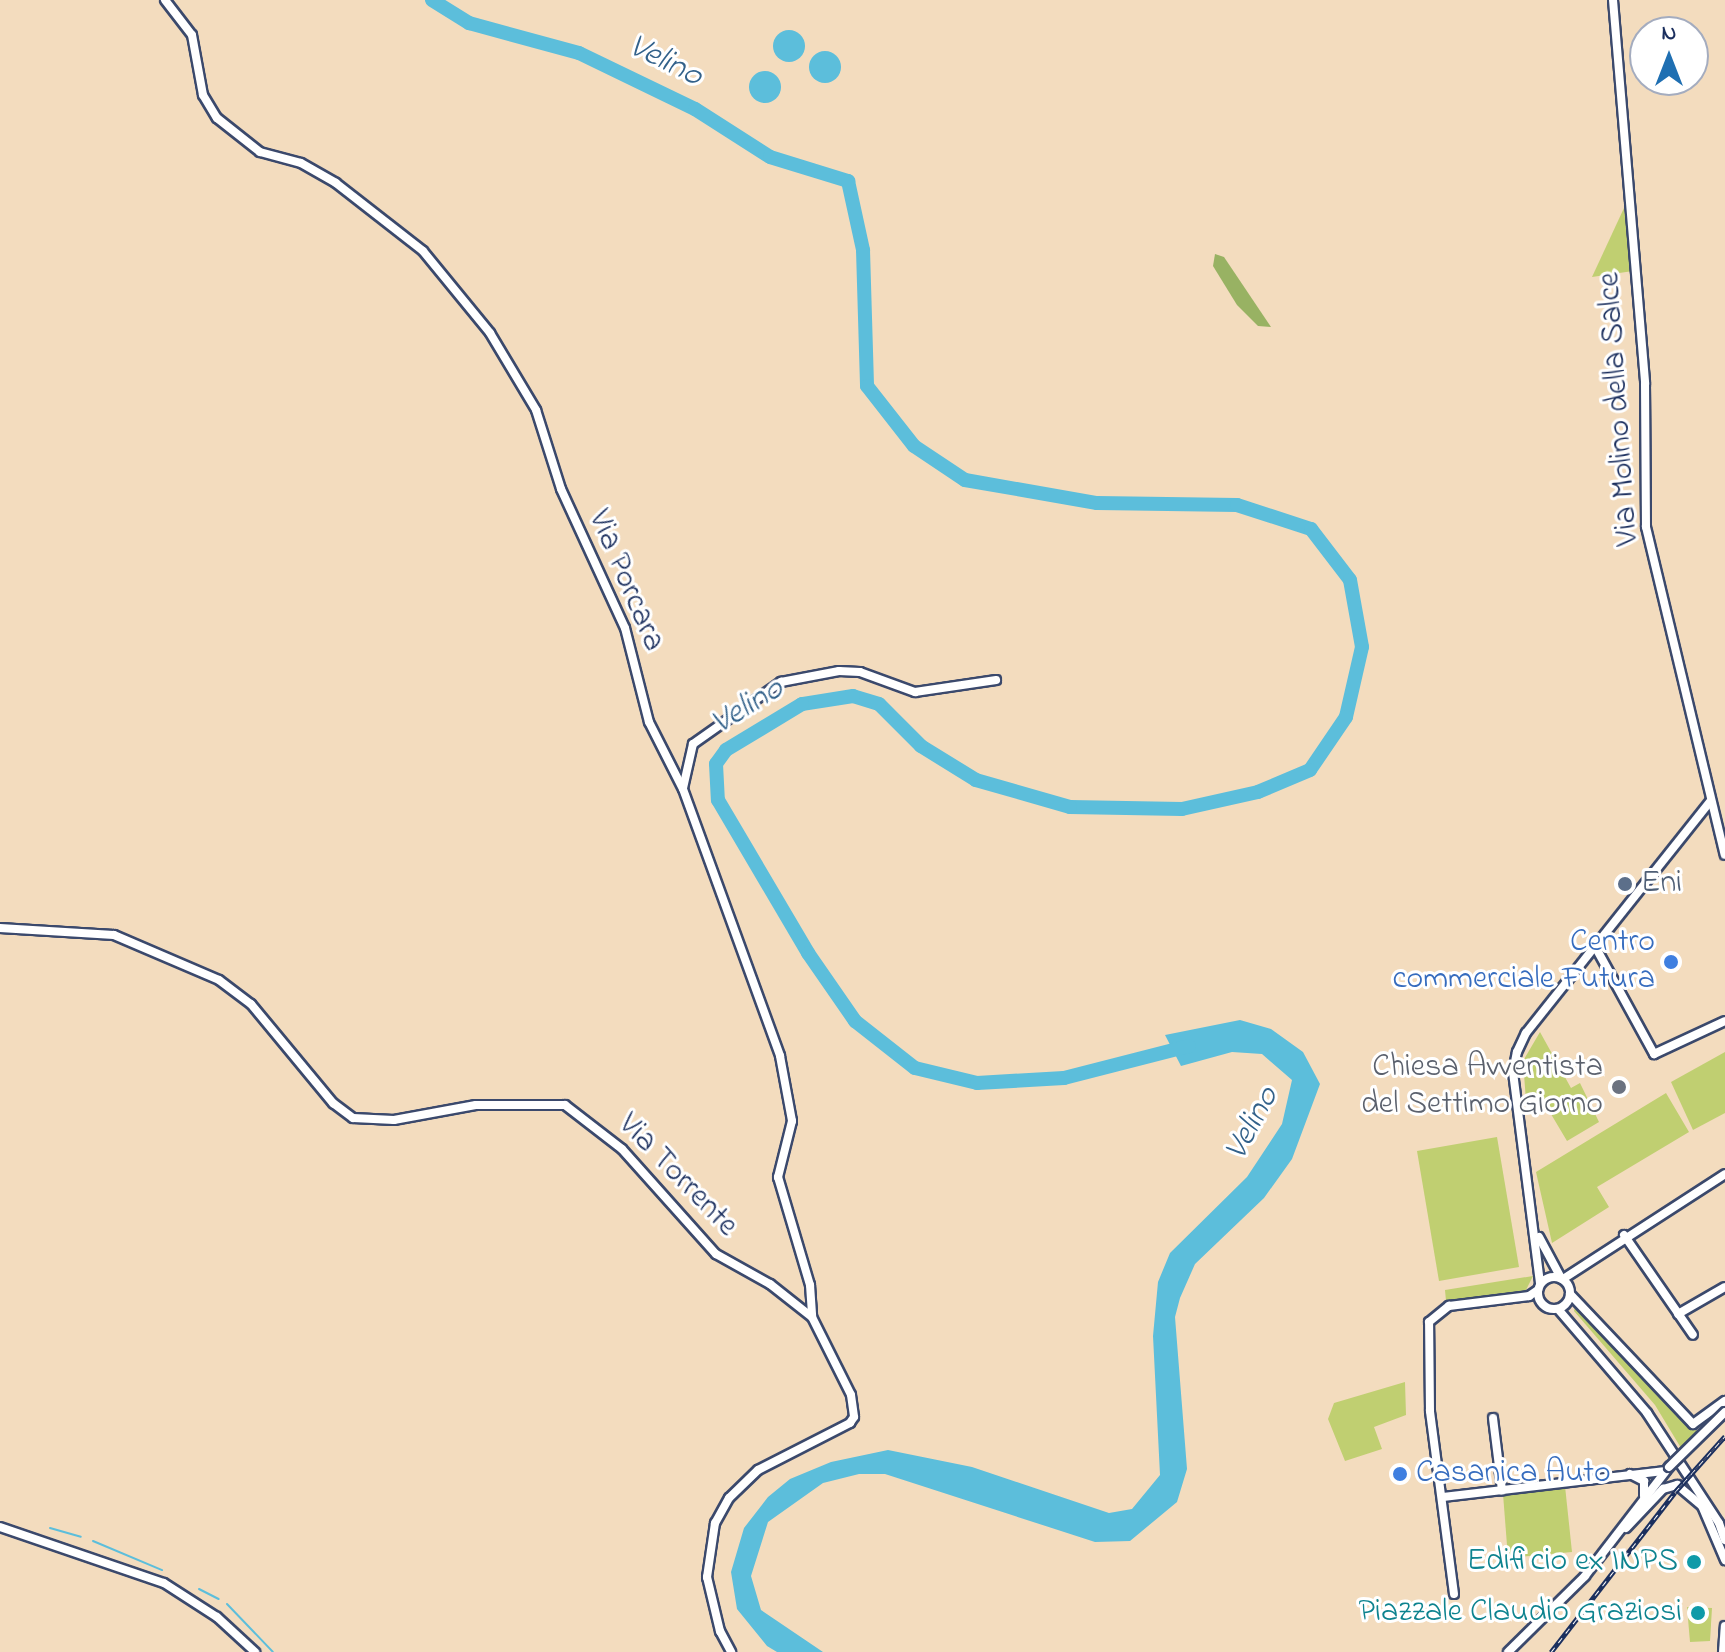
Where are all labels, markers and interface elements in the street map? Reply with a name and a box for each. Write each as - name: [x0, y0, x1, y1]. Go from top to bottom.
- north arrow: [1629, 16, 1709, 96]
- text: N: [1662, 18, 1676, 50]
- water label: Velino: [621, 27, 709, 97]
- street label: Via Molino della Salce: [1591, 271, 1649, 547]
- street label: Via Porcara: [578, 505, 672, 657]
- water label: Velino: [704, 669, 792, 745]
- place label: Eni: [1641, 865, 1682, 903]
- marker: Eni: [1616, 875, 1634, 893]
- place label: Centro commerciale Futura: [1392, 925, 1655, 1000]
- marker: Centro commerciale Futura: [1662, 953, 1680, 971]
- place label: Chiesa Avventista del Settimo Giorno: [1361, 1050, 1603, 1125]
- marker: Chiesa Avventista del Settimo Giorno: [1610, 1078, 1628, 1096]
- water label: Velino: [1217, 1080, 1289, 1168]
- street label: Via Torrente: [609, 1106, 745, 1246]
- place label: Casanica Auto: [1416, 1455, 1611, 1493]
- marker: Casanica Auto: [1391, 1465, 1409, 1483]
- place label: Edificio ex INPS: [1467, 1543, 1678, 1581]
- marker: Edificio ex INPS: [1685, 1553, 1703, 1571]
- place label: Piazzale Claudio Graziosi: [1359, 1594, 1682, 1632]
- marker: Piazzale Claudio Graziosi: [1689, 1604, 1707, 1622]

